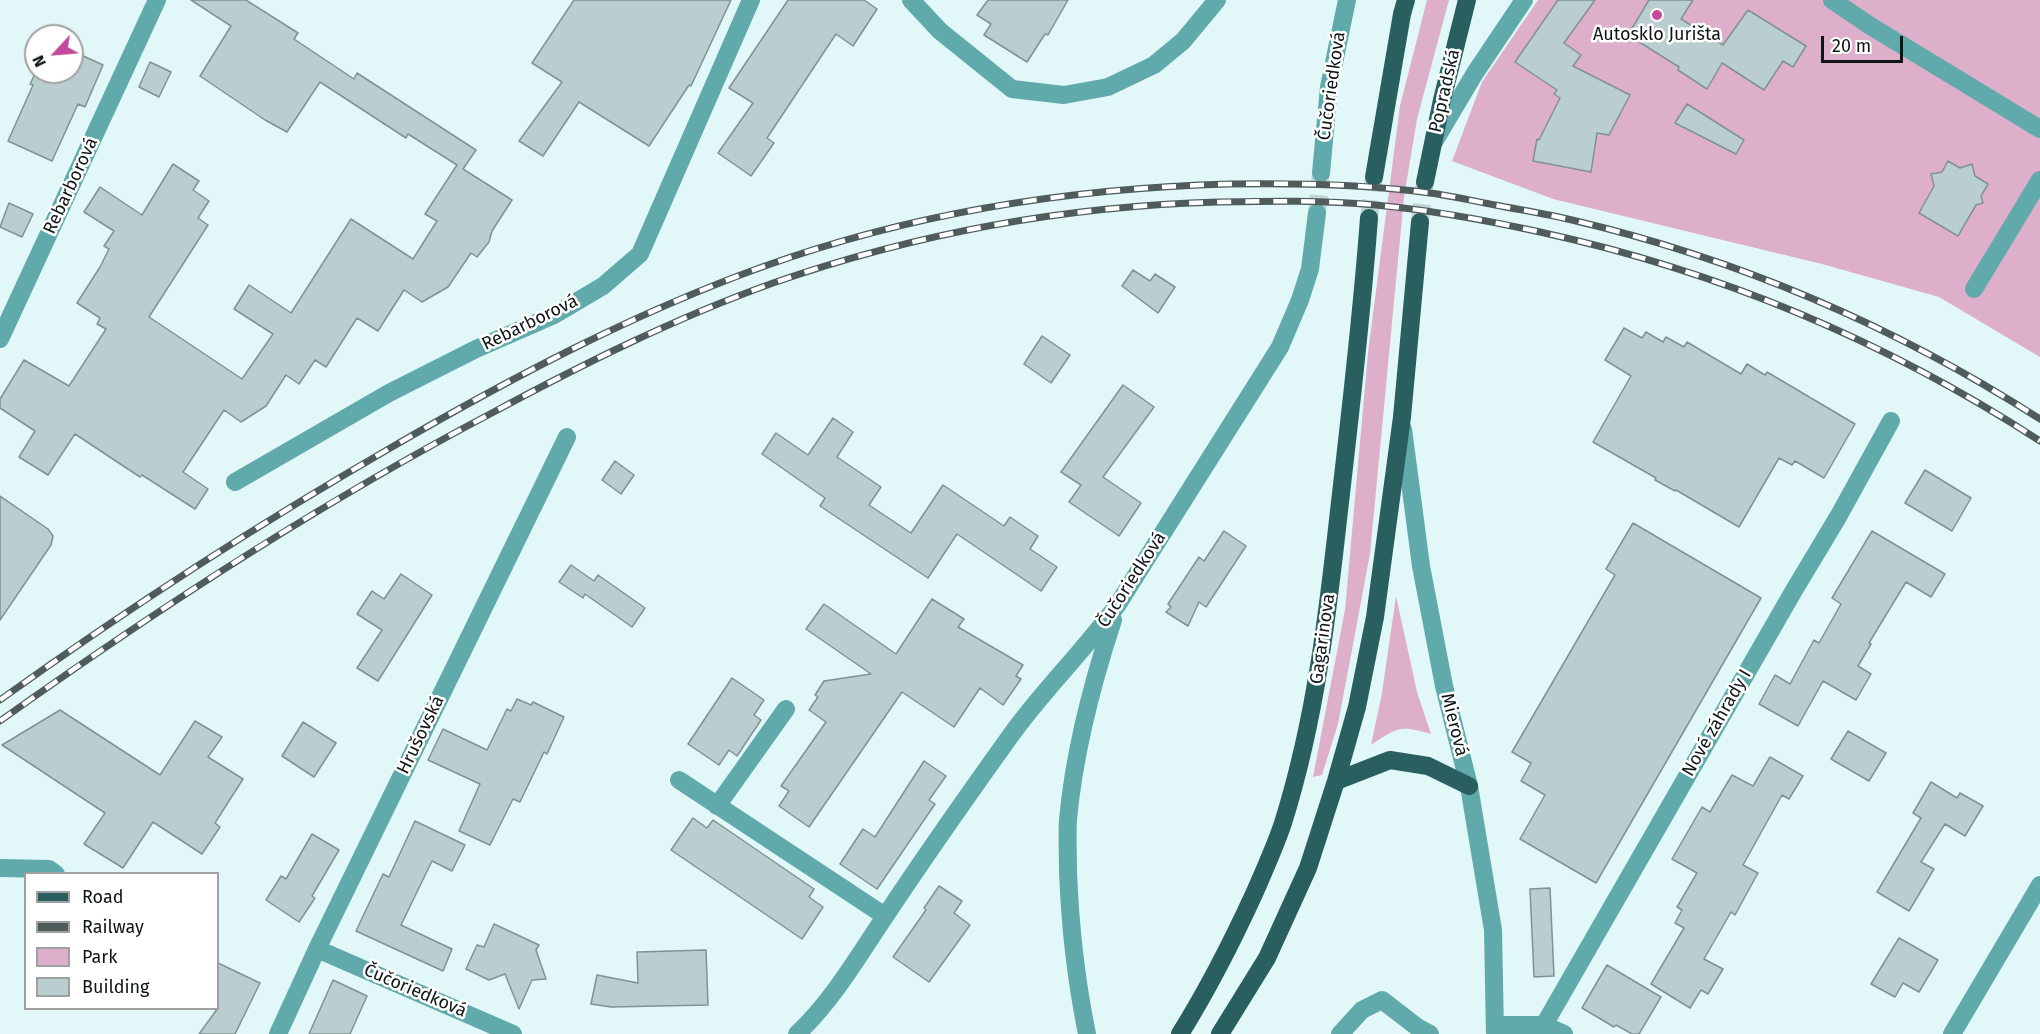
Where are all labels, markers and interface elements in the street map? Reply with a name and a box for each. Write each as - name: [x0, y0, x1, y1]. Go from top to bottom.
- marker: Autosklo Jurišta: [1650, 8, 1664, 22]
- north arrow: [24, 24, 84, 84]
- place label: Autosklo Jurišta: [1593, 24, 1721, 46]
- scale bar: [1824, 24, 1906, 62]
- street label: Čučoriedková: [1314, 30, 1350, 142]
- text: 20 m: [1832, 35, 1871, 57]
- street label: Popradská: [1425, 47, 1465, 135]
- text: N: [28, 52, 50, 70]
- street label: Rebarborová: [39, 134, 103, 238]
- street label: Rebarborová: [478, 290, 582, 356]
- street label: Čučoriedková: [1093, 528, 1171, 632]
- street label: Gagarinova: [1306, 592, 1340, 686]
- street label: Nové záhrady I: [1678, 666, 1756, 780]
- street label: Mierová: [1436, 691, 1472, 759]
- street label: Hrušovská: [393, 692, 449, 778]
- legend: [24, 872, 219, 1010]
- text: Road: [82, 886, 124, 908]
- text: Railway: [82, 916, 144, 938]
- text: Park: [82, 946, 117, 968]
- street label: Čučoriedková: [360, 960, 470, 1022]
- text: Building: [82, 976, 149, 998]

